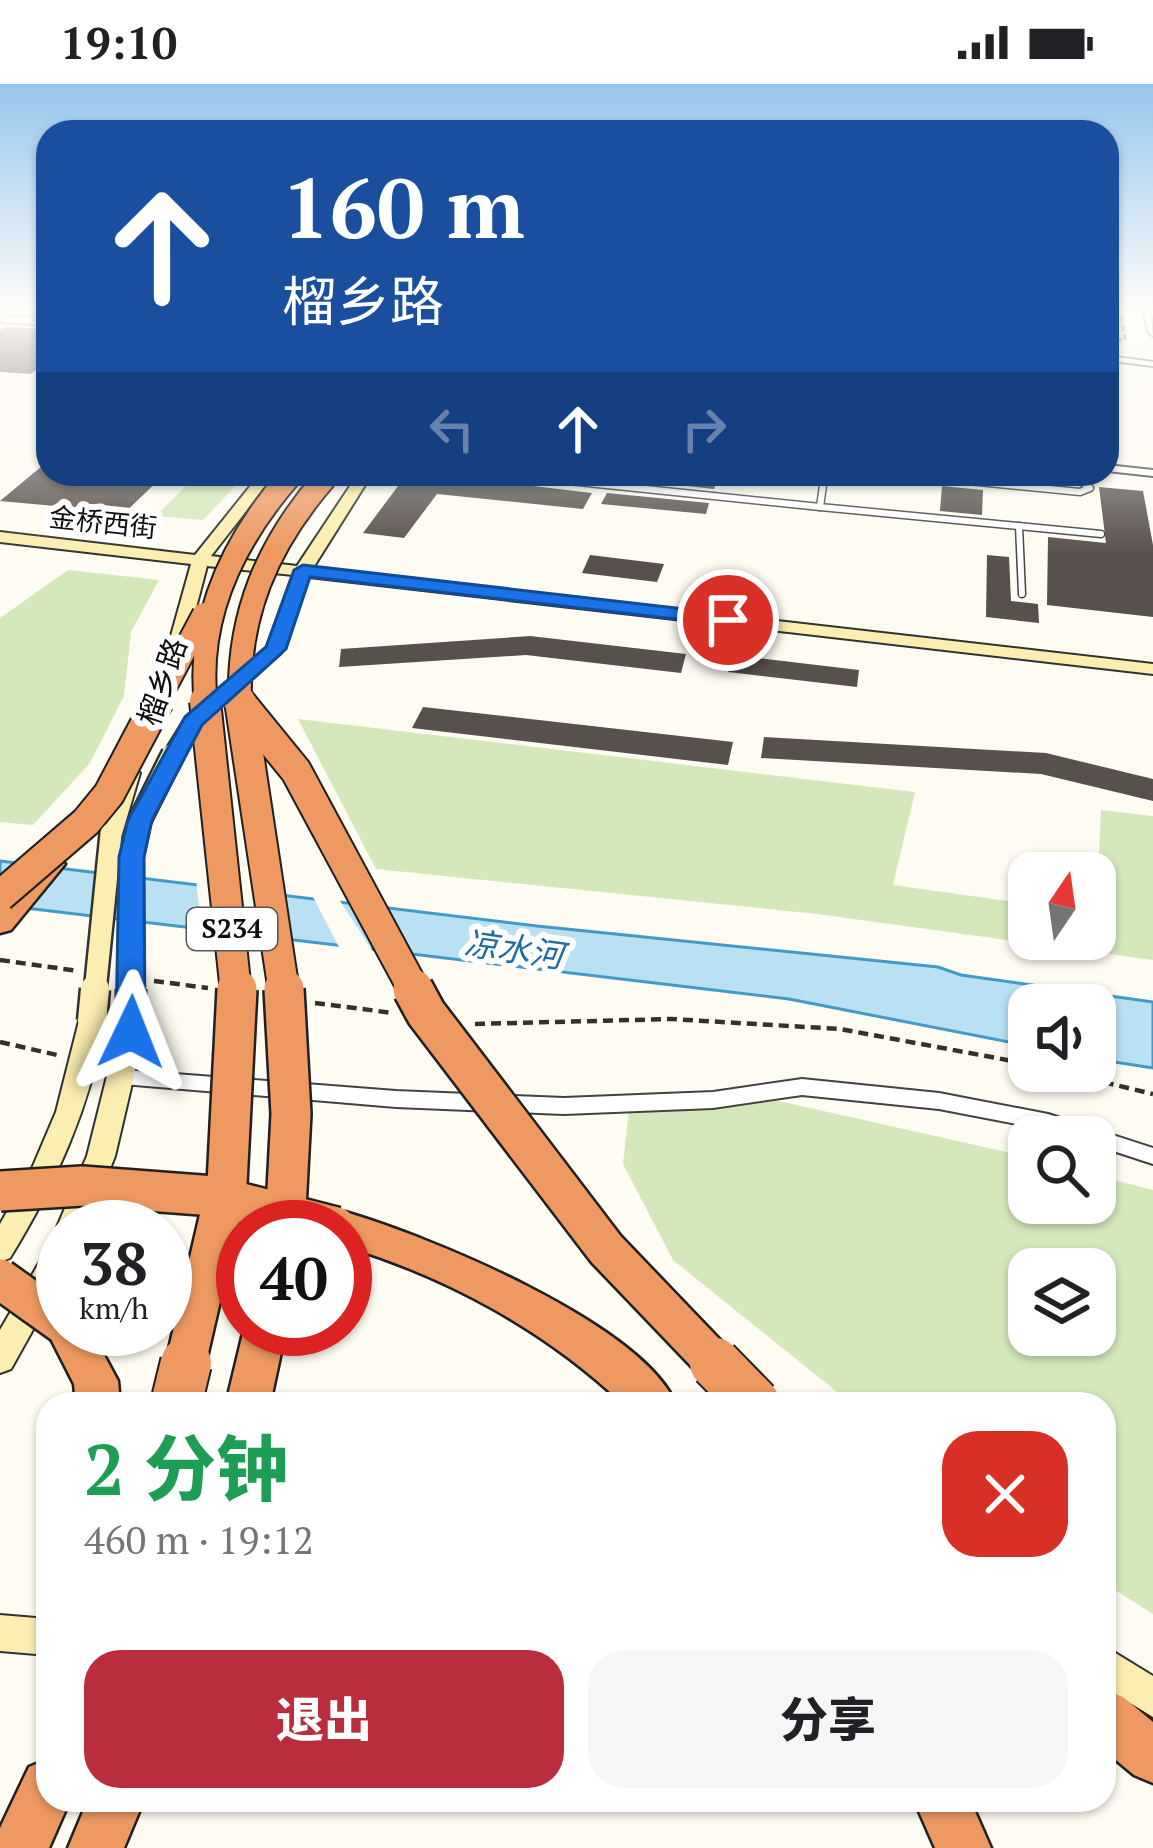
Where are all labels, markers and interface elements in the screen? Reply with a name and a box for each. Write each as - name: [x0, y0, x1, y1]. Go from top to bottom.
- text: 19:10: [60, 12, 177, 72]
- text: 160 m: [282, 151, 525, 262]
- icon: ahead: [84, 168, 240, 324]
- text: 榴乡路: [282, 265, 444, 336]
- icon: left: [419, 396, 485, 462]
- icon: ahead: [545, 396, 611, 462]
- icon: right: [671, 396, 737, 462]
- street label: 金桥西街: [48, 498, 159, 546]
- pin: [677, 569, 779, 671]
- icon: arrive: [695, 587, 761, 653]
- street label: 榴乡路: [128, 633, 196, 731]
- north arrow: [1008, 852, 1116, 960]
- map controls: [1008, 852, 1116, 1356]
- road number: S234: [187, 908, 277, 950]
- water label: 凉水河: [462, 920, 572, 978]
- position arrow: [68, 969, 194, 1095]
- button: sound: [1008, 984, 1116, 1092]
- button: search: [1008, 1116, 1116, 1224]
- speed limit sign: 40: [216, 1200, 372, 1356]
- text: 38: [80, 1223, 148, 1302]
- button: layers: [1008, 1248, 1116, 1356]
- text: km/h: [79, 1288, 149, 1328]
- text: 2 分钟: [84, 1420, 288, 1516]
- button: close: [942, 1431, 1068, 1557]
- text: 460 m · 19:12: [84, 1513, 314, 1565]
- button: 退出: [84, 1650, 564, 1788]
- button: 分享: [588, 1650, 1068, 1788]

